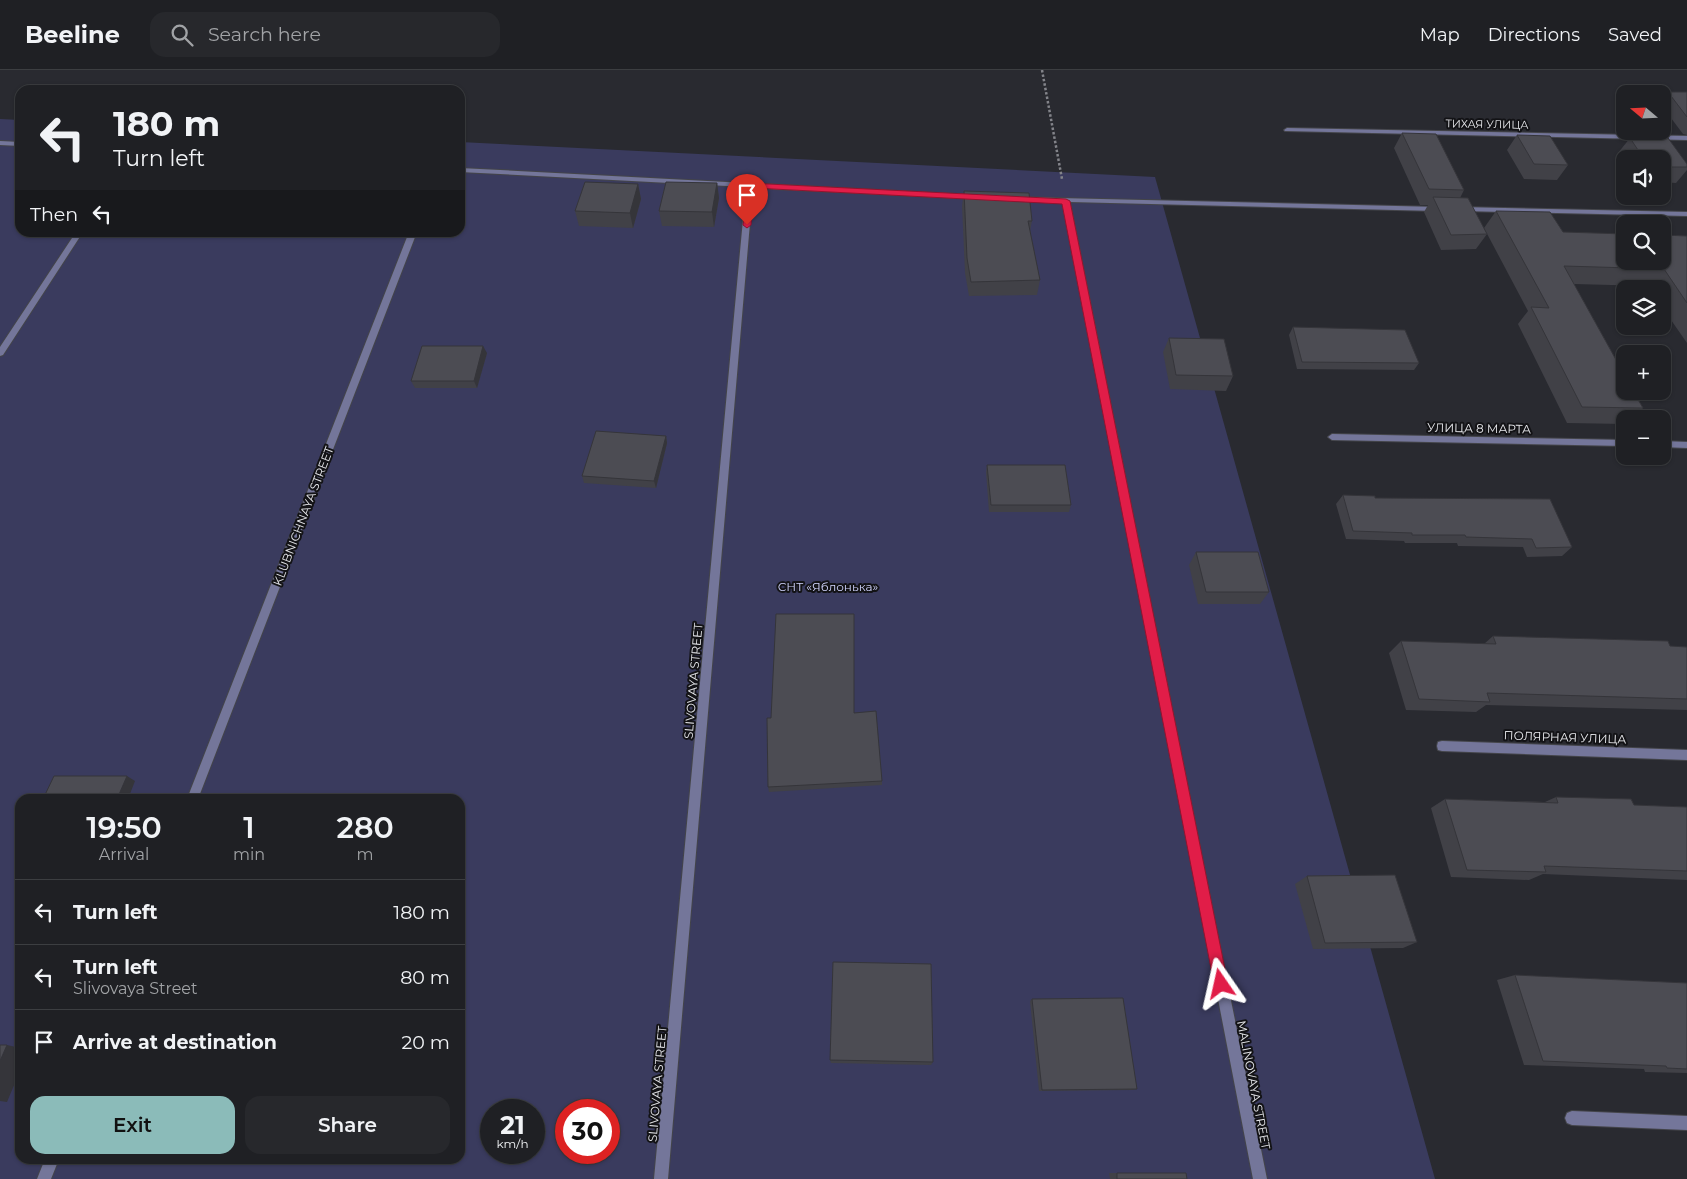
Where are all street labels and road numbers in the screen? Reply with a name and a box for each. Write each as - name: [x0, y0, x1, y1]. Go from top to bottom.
- street label: ТИХАЯ УЛИЦА: [1445, 116, 1529, 132]
- street label: УЛИЦА 8 МАРТА: [1427, 420, 1531, 436]
- street label: KLUBNICHNAYA STREET: [269, 444, 337, 588]
- street label: SLIVOVAYA STREET: [680, 622, 706, 740]
- street label: ПОЛЯРНАЯ УЛИЦА: [1503, 727, 1627, 747]
- street label: MALINOVAYA STREET: [1234, 1019, 1274, 1151]
- street label: SLIVOVAYA STREET: [644, 1025, 670, 1143]

